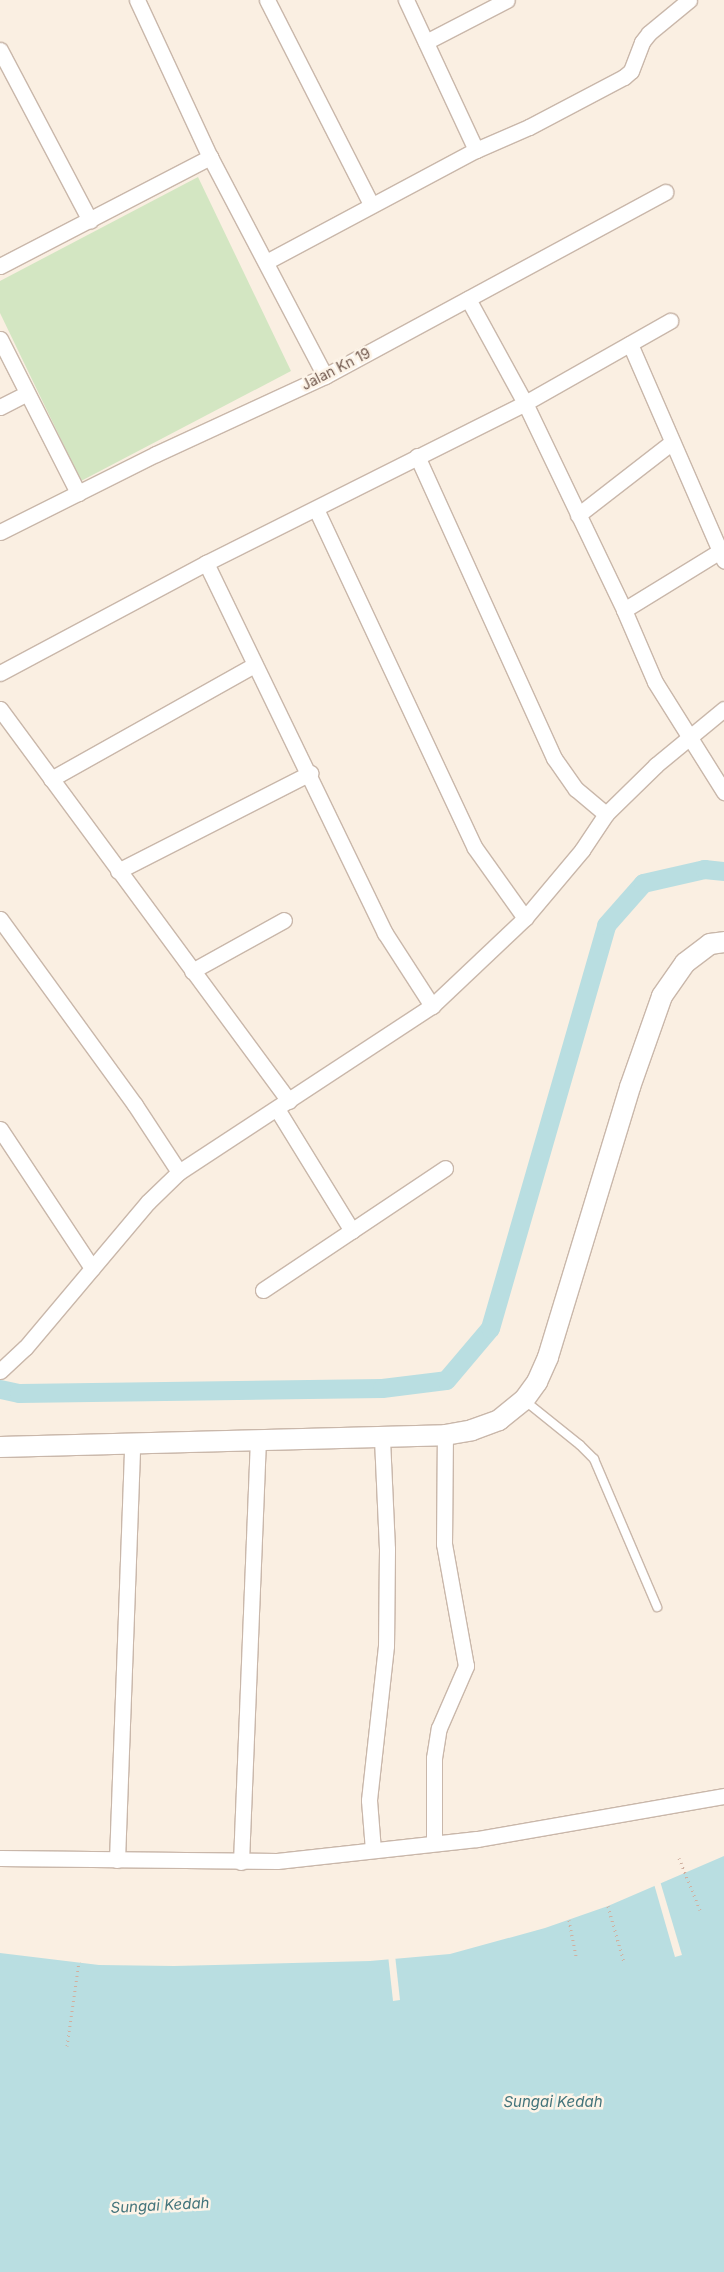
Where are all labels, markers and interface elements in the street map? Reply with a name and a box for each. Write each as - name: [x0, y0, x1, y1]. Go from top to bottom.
- street label: Jalan Kn 19: [299, 344, 373, 394]
- water label: Sungai Kedah: [503, 2093, 603, 2111]
- water label: Sungai Kedah: [110, 2193, 210, 2217]

